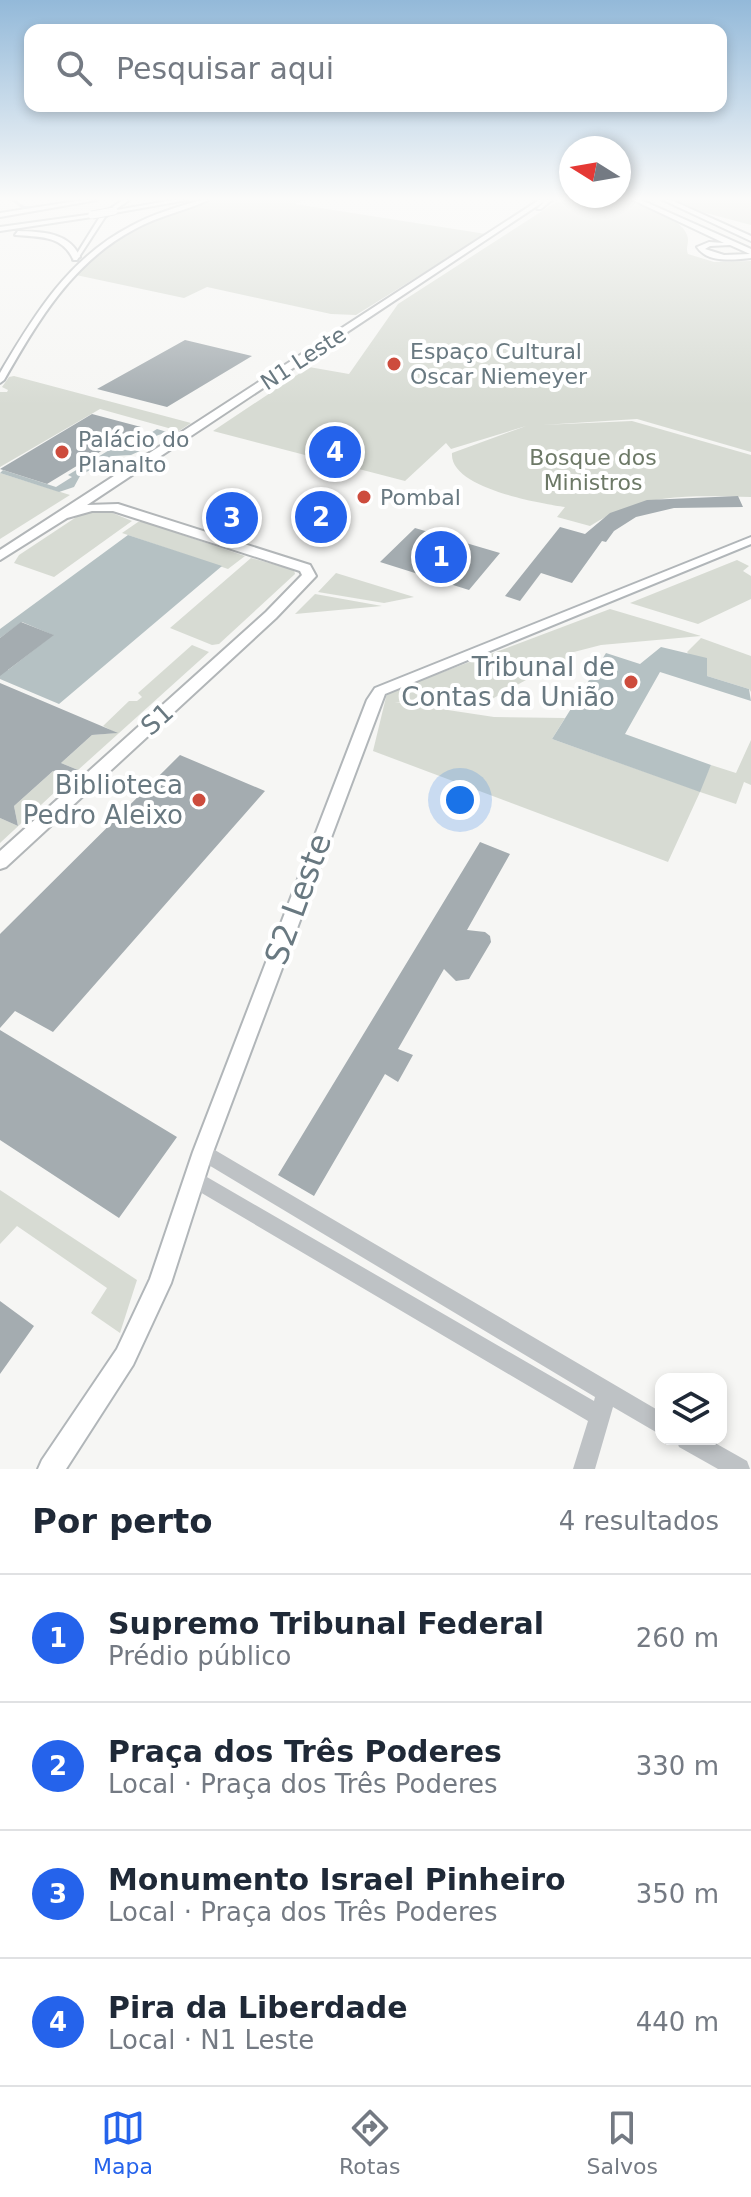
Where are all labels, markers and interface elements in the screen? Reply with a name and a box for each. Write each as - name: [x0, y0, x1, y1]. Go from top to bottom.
- search box: [24, 24, 727, 112]
- icon: search: [52, 46, 96, 90]
- text: Pesquisar aqui: [116, 51, 334, 86]
- north arrow: [559, 136, 631, 208]
- street label: N1 Leste: [256, 322, 351, 395]
- place label: Espaço Cultural Oscar Niemeyer: [410, 339, 588, 389]
- marker: Espaço Cultural Oscar Niemeyer: [385, 355, 403, 373]
- pin: 4: [309, 422, 361, 482]
- place label: Palácio do Planalto: [78, 427, 189, 477]
- marker: Palácio do Planalto: [53, 443, 71, 461]
- park label: Bosque dos Ministros: [529, 445, 657, 495]
- place label: Pombal: [380, 485, 461, 510]
- pin: 2: [295, 487, 347, 547]
- pin: 3: [206, 488, 258, 548]
- marker: Pombal: [355, 488, 373, 506]
- pin: 1: [415, 527, 467, 587]
- place label: Tribunal de Contas da União: [401, 652, 615, 712]
- marker: Tribunal de Contas da União: [622, 673, 640, 691]
- street label: S1: [135, 697, 179, 741]
- place label: Biblioteca Pedro Aleixo: [23, 770, 183, 830]
- your location: [440, 780, 480, 820]
- marker: Biblioteca Pedro Aleixo: [190, 791, 208, 809]
- street label: S2 Leste: [257, 828, 339, 970]
- map controls: [655, 1373, 727, 1445]
- button: layers: [655, 1373, 727, 1445]
- text: Por perto: [32, 1501, 213, 1541]
- text: 4 resultados: [559, 1506, 719, 1536]
- text: Supremo Tribunal Federal: [108, 1606, 544, 1641]
- text: 1: [49, 1623, 67, 1653]
- text: 260 m: [636, 1623, 719, 1653]
- text: Prédio público: [108, 1641, 291, 1671]
- text: Praça dos Três Poderes: [108, 1734, 502, 1769]
- text: 2: [49, 1751, 67, 1781]
- text: 330 m: [636, 1751, 719, 1781]
- text: Local · Praça dos Três Poderes: [108, 1769, 498, 1799]
- text: Monumento Israel Pinheiro: [108, 1862, 566, 1897]
- text: 3: [49, 1879, 67, 1909]
- text: 350 m: [636, 1879, 719, 1909]
- text: Local · Praça dos Três Poderes: [108, 1897, 498, 1927]
- text: Pira da Liberdade: [108, 1990, 407, 2025]
- text: 4: [49, 2007, 67, 2037]
- text: 440 m: [636, 2007, 719, 2037]
- text: Local · N1 Leste: [108, 2025, 314, 2055]
- tab: Mapa: [93, 2106, 153, 2179]
- tab: Rotas: [339, 2106, 400, 2179]
- tab: Salvos: [586, 2106, 658, 2179]

